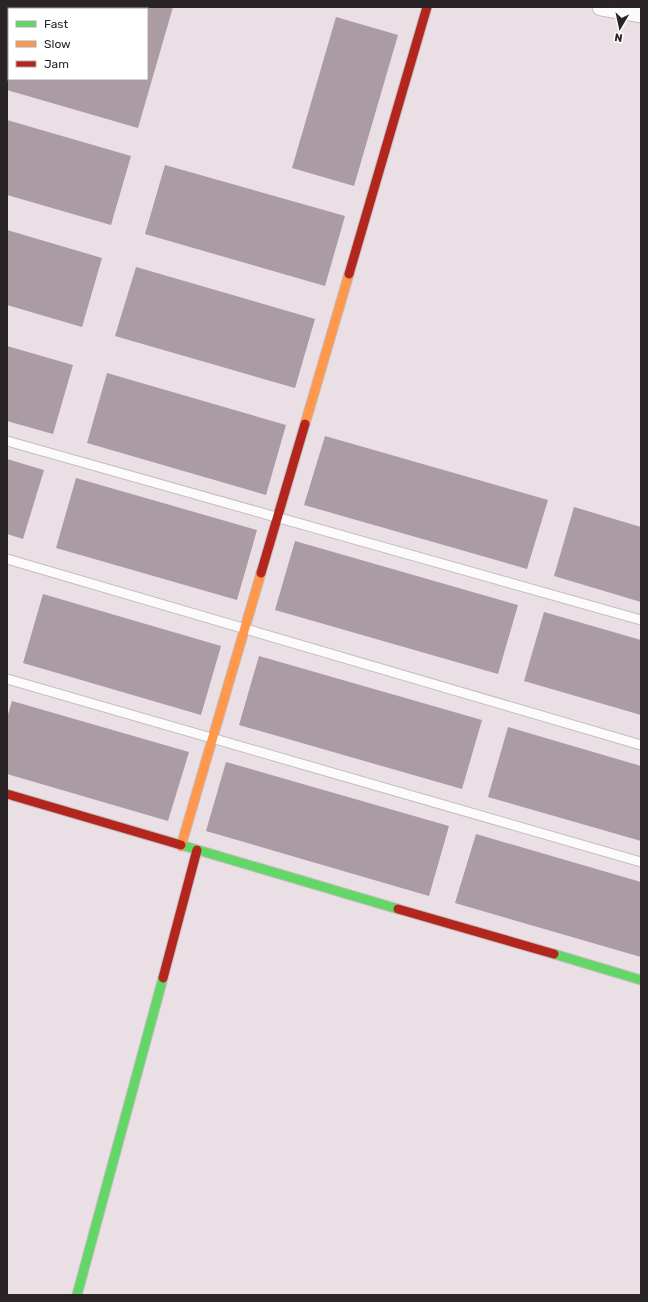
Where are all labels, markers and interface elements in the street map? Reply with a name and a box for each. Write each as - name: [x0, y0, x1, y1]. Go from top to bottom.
- legend: [8, 8, 148, 80]
- north arrow: [600, 8, 640, 48]
- text: Fast: [44, 17, 68, 31]
- text: N: [614, 30, 623, 44]
- text: Slow: [44, 37, 71, 51]
- text: Jam: [44, 57, 69, 71]

